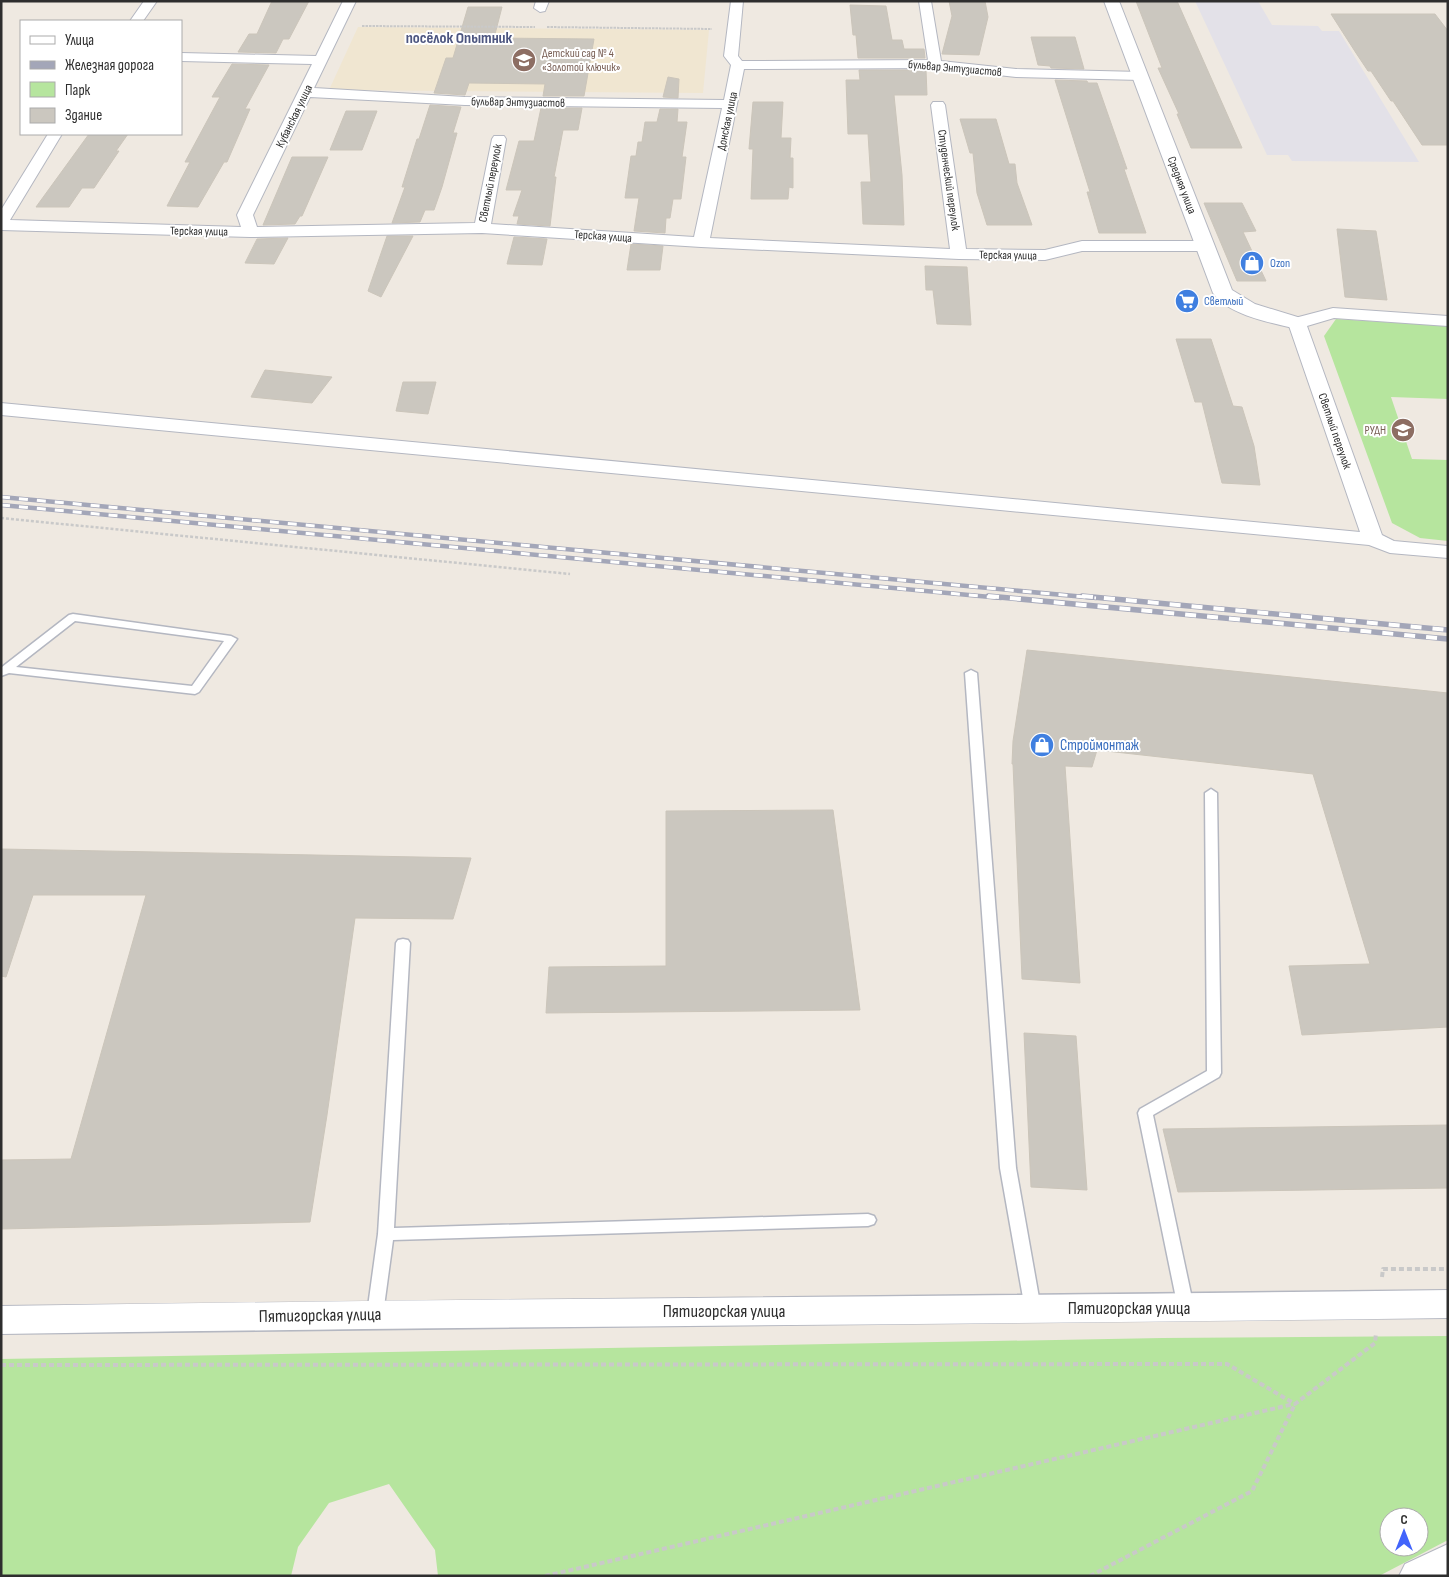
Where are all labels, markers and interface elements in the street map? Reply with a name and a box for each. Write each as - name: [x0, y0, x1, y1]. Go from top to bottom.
- legend: [20, 20, 182, 135]
- district label: посёлок Опытник: [406, 29, 513, 48]
- text: Улица: [65, 31, 94, 50]
- place label: Детский сад № 4 «Золотой ключик»: [542, 46, 621, 75]
- school or university icon: Детский сад № 4 «Золотой ключик»: [511, 47, 537, 73]
- text: Железная дорога: [65, 56, 154, 75]
- street label: бульвар Энтузиастов: [907, 57, 1002, 80]
- text: Парк: [65, 81, 91, 100]
- street label: Кубанская улица: [273, 82, 316, 150]
- street label: Донская улица: [714, 90, 741, 152]
- street label: бульвар Энтузиастов: [471, 94, 565, 111]
- text: Здание: [65, 106, 102, 125]
- street label: Студенческий переулок: [934, 129, 963, 232]
- street label: Светлый переулок: [476, 142, 506, 223]
- street label: Средняя улица: [1164, 154, 1199, 216]
- street label: Терская улица: [170, 223, 228, 240]
- street label: Терская улица: [574, 227, 633, 246]
- street label: Терская улица: [979, 247, 1037, 264]
- shop icon: Ozon: [1239, 250, 1265, 276]
- place label: Ozon: [1270, 256, 1290, 271]
- supermarket icon: Светлый: [1174, 288, 1200, 314]
- place label: Светлый: [1204, 294, 1243, 309]
- street label: Светлый переулок: [1315, 391, 1355, 472]
- school or university icon: РУДН: [1390, 417, 1416, 443]
- place label: РУДН: [1365, 423, 1386, 438]
- shop icon: Строймонтаж: [1029, 732, 1055, 758]
- place label: Строймонтаж: [1060, 736, 1139, 755]
- street label: Пятигорская улица: [1068, 1298, 1190, 1319]
- street label: Пятигорская улица: [663, 1301, 785, 1322]
- street label: Пятигорская улица: [258, 1304, 382, 1327]
- north arrow: [1379, 1507, 1429, 1557]
- text: С: [1400, 1511, 1408, 1528]

